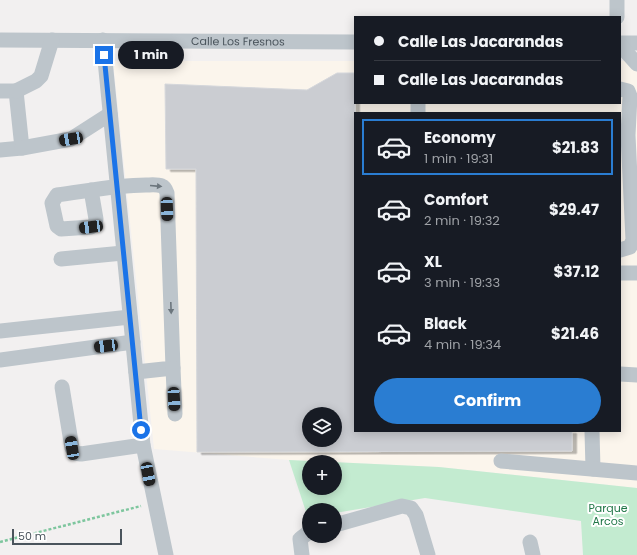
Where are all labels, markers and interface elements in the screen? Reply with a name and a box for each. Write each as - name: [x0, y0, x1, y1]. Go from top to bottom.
- text: Calle Las Jacarandas: [398, 31, 563, 52]
- street label: Calle Los Fresnos: [191, 33, 285, 50]
- callout: 1 min: [118, 41, 184, 69]
- text: 1 min: [134, 45, 168, 64]
- route end: [95, 46, 113, 64]
- text: Calle Las Jacarandas: [398, 69, 563, 90]
- text: Economy: [424, 127, 496, 148]
- icon: car: [376, 129, 412, 165]
- car: [58, 131, 84, 147]
- text: $21.83: [552, 137, 599, 158]
- text: 1 min · 19:31: [424, 149, 493, 168]
- one-way arrow: [150, 183, 162, 189]
- text: Comfort: [424, 189, 488, 210]
- icon: car: [376, 191, 412, 227]
- car: [161, 197, 173, 221]
- text: $29.47: [549, 199, 599, 220]
- text: 2 min · 19:32: [424, 211, 500, 230]
- car: [78, 220, 104, 234]
- text: XL: [424, 251, 442, 272]
- icon: car: [376, 253, 412, 289]
- text: $37.12: [554, 261, 599, 282]
- text: 3 min · 19:33: [424, 273, 500, 292]
- one-way arrow: [167, 302, 174, 314]
- text: Black: [424, 313, 467, 334]
- icon: car: [376, 315, 412, 351]
- text: $21.46: [551, 323, 599, 344]
- text: 4 min · 19:34: [424, 335, 501, 354]
- car: [93, 339, 119, 353]
- button: Confirm: [374, 378, 601, 424]
- car: [167, 387, 181, 411]
- map controls: [302, 407, 342, 543]
- button: layers: [302, 407, 342, 447]
- route start: [132, 421, 150, 439]
- car: [64, 435, 80, 461]
- button: +: [302, 455, 342, 495]
- car: [140, 461, 156, 487]
- park label: Parque Arcos: [588, 500, 628, 529]
- button: −: [302, 503, 342, 543]
- scale bar: [12, 527, 122, 546]
- text: 50 m: [18, 528, 46, 544]

